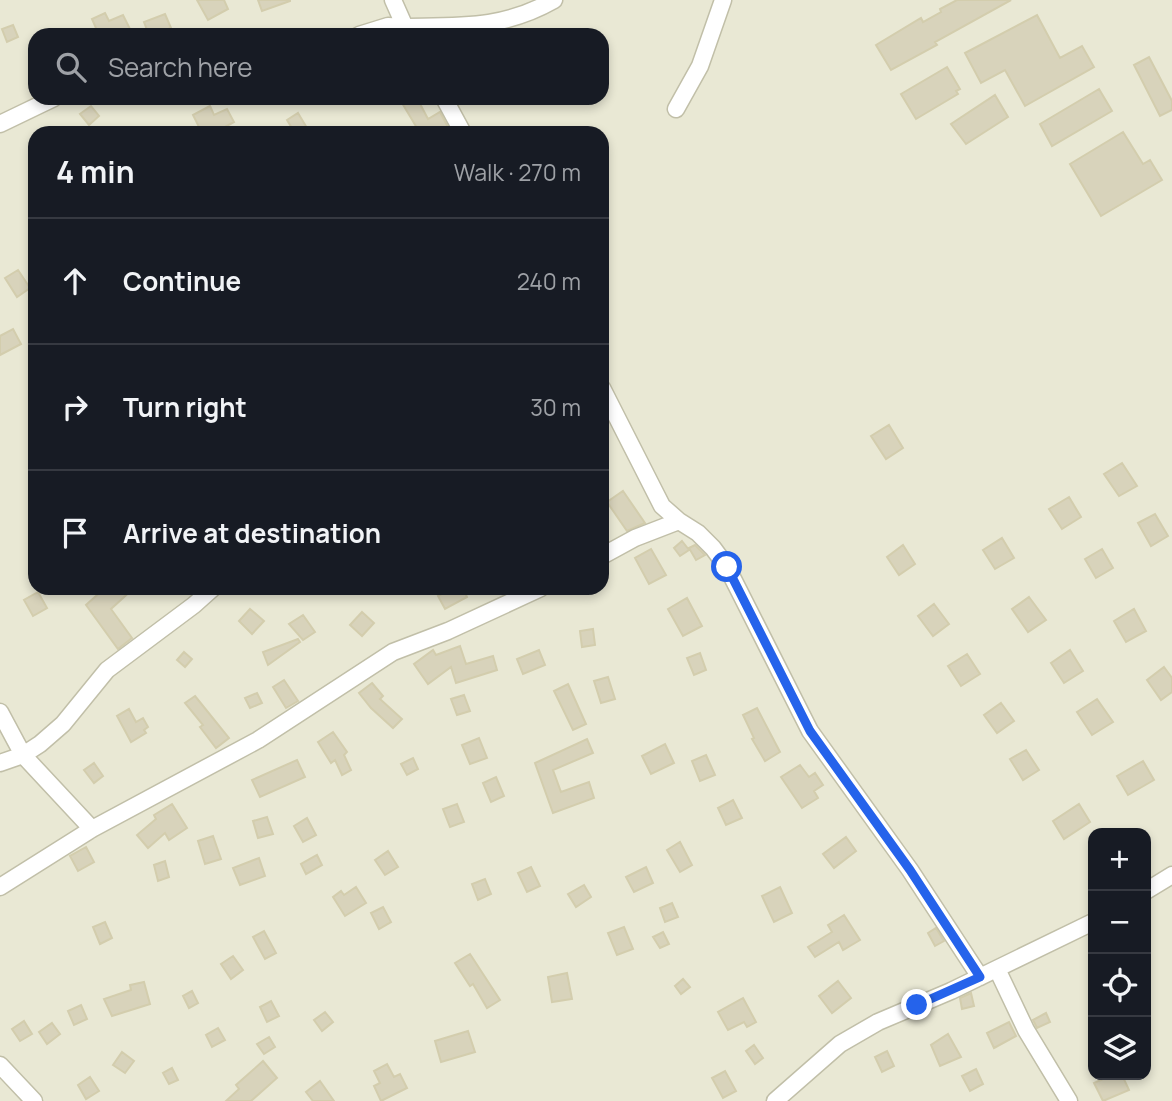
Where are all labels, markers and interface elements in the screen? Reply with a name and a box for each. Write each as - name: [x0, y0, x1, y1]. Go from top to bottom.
- search box: [28, 28, 609, 105]
- icon: search: [52, 48, 90, 86]
- text: Search here: [108, 49, 253, 85]
- text: 4 min: [56, 151, 134, 192]
- text: Walk · 270 m: [454, 156, 581, 188]
- icon: ahead: [56, 262, 94, 300]
- text: Continue: [123, 263, 241, 299]
- text: 240 m: [517, 265, 581, 297]
- icon: right: [56, 388, 94, 426]
- text: Turn right: [123, 389, 247, 425]
- text: 30 m: [530, 391, 581, 423]
- icon: arrive: [56, 514, 94, 552]
- text: Arrive at destination: [123, 515, 381, 551]
- route start: [711, 551, 742, 582]
- map controls: [1088, 828, 1151, 1080]
- button: +: [1088, 828, 1151, 891]
- button: −: [1088, 891, 1151, 954]
- button: locate: [1088, 954, 1151, 1017]
- route end: [901, 989, 932, 1020]
- button: layers: [1088, 1017, 1151, 1080]

